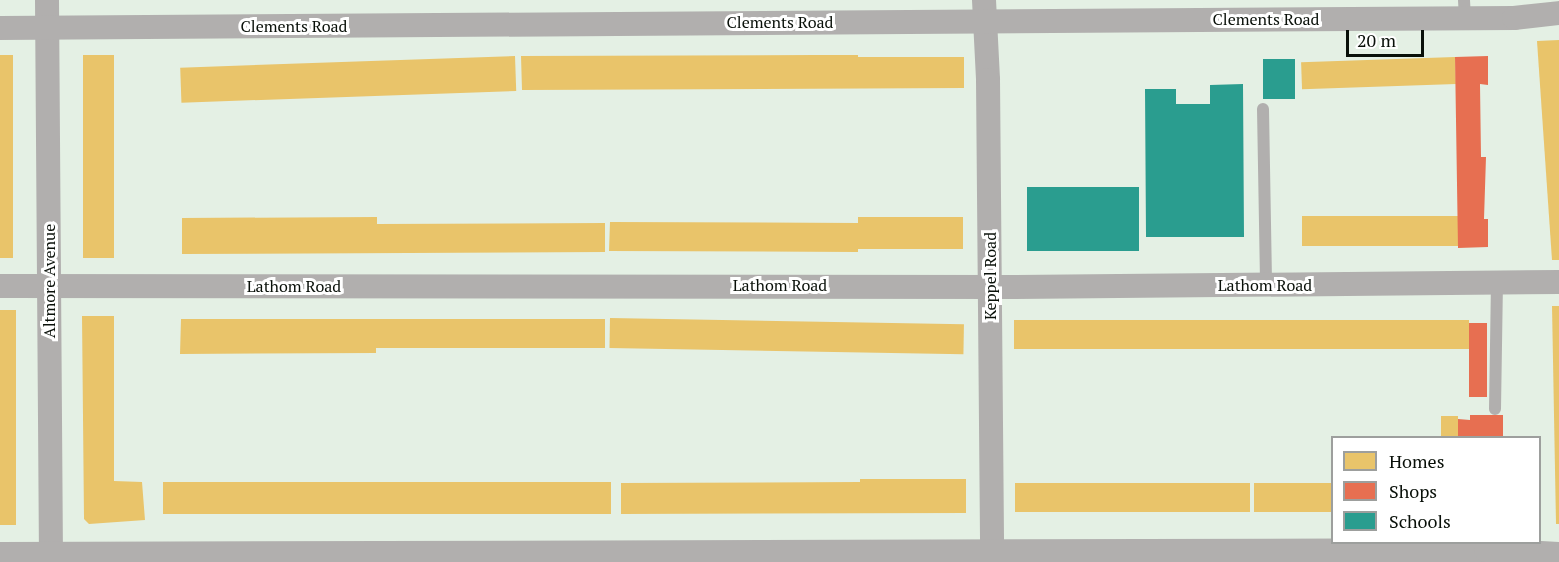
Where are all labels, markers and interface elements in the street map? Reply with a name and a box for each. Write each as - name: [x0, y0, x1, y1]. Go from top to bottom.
- street label: Clements Road: [1213, 9, 1319, 29]
- street label: Clements Road: [727, 12, 833, 32]
- street label: Clements Road: [241, 16, 347, 36]
- scale bar: [1349, 18, 1427, 56]
- text: 20 m: [1357, 28, 1396, 52]
- street label: Altmore Avenue: [39, 224, 59, 338]
- street label: Keppel Road: [980, 232, 1000, 320]
- street label: Lathom Road: [733, 275, 827, 295]
- street label: Lathom Road: [1218, 275, 1312, 295]
- street label: Lathom Road: [247, 276, 341, 296]
- legend: [1331, 436, 1541, 544]
- text: Homes: [1389, 449, 1444, 473]
- text: Shops: [1389, 479, 1437, 503]
- text: Schools: [1389, 509, 1451, 533]

